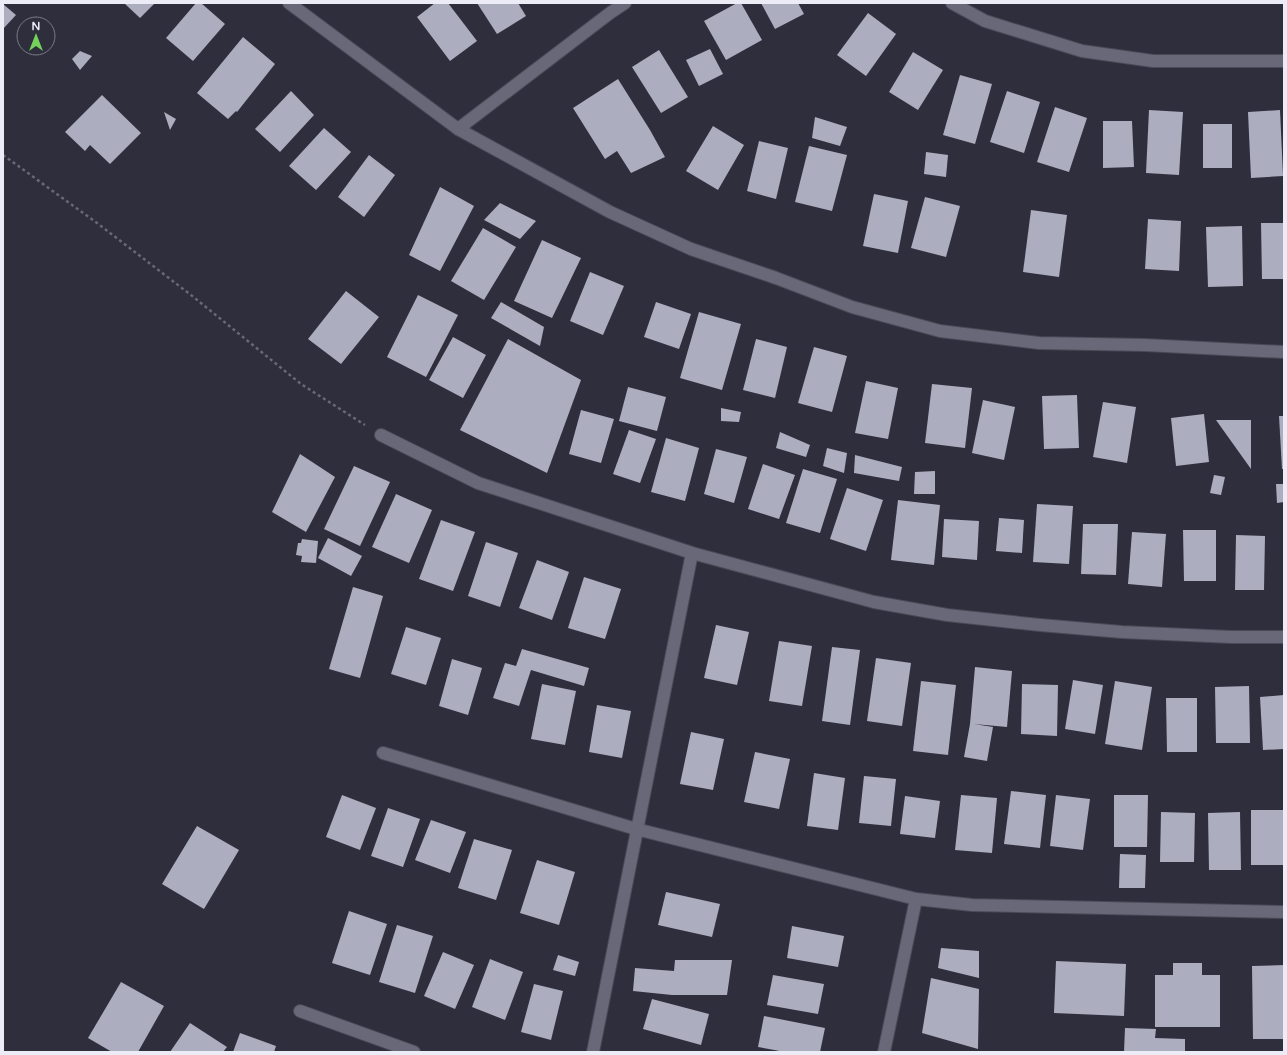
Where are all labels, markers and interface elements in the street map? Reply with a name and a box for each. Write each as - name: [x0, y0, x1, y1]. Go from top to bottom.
- north arrow: [16, 16, 56, 56]
- text: N: [32, 20, 40, 33]

